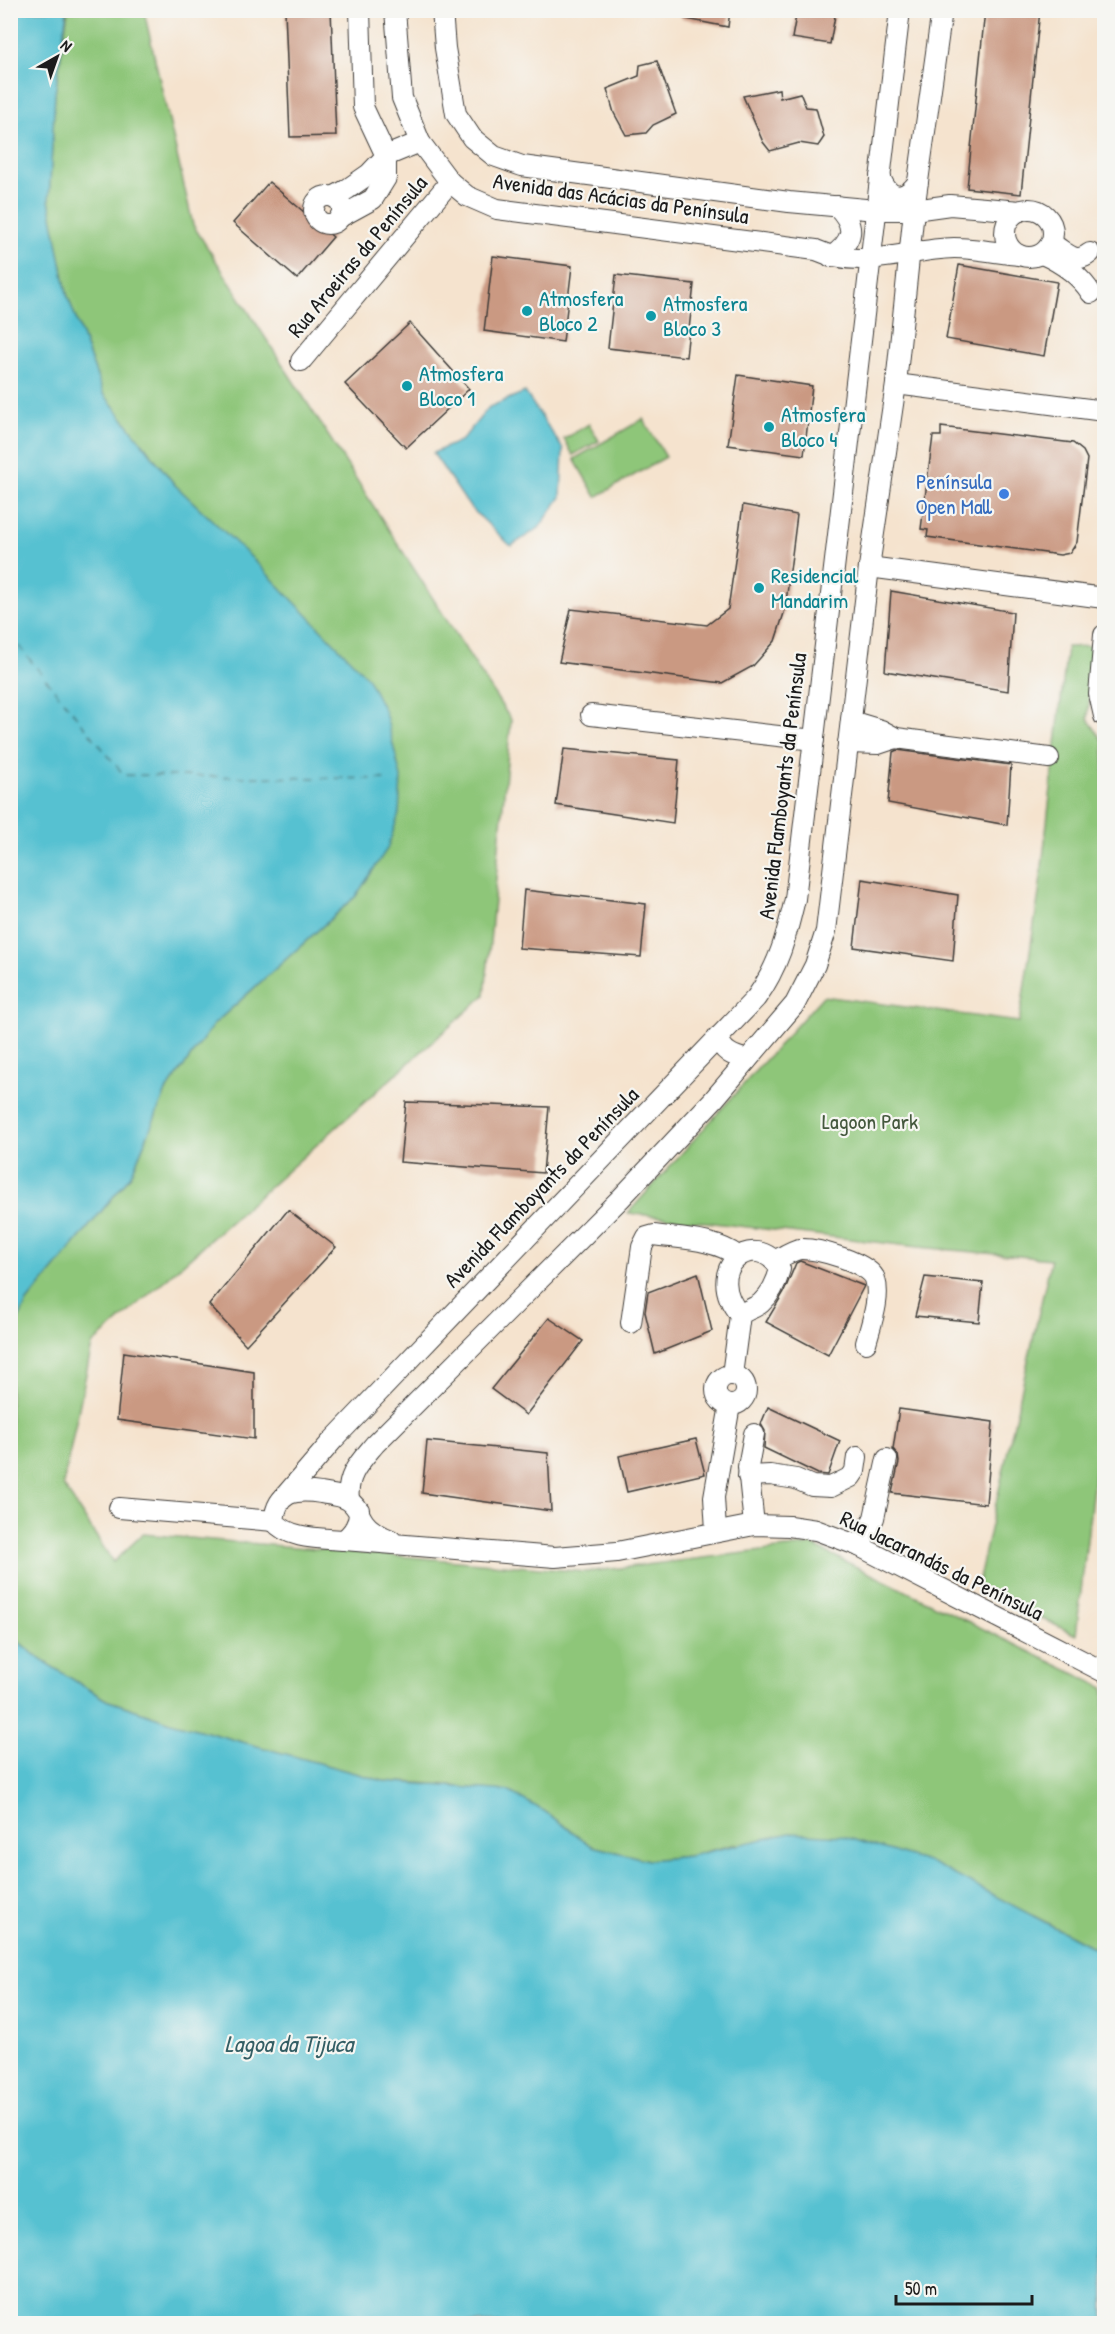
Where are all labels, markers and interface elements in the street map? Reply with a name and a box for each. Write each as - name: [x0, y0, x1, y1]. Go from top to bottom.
- north arrow: [27, 27, 87, 87]
- text: N: [56, 34, 77, 57]
- street label: Avenida das Acácias da Península: [491, 165, 751, 231]
- street label: Rua Aroeiras da Península: [280, 168, 434, 343]
- place label: Atmosfera Bloco 2: [539, 283, 624, 338]
- place label: Atmosfera Bloco 3: [663, 288, 748, 343]
- marker: Atmosfera Bloco 2: [520, 304, 534, 318]
- marker: Atmosfera Bloco 3: [644, 309, 658, 323]
- place label: Atmosfera Bloco 1: [419, 358, 504, 413]
- marker: Atmosfera Bloco 1: [400, 379, 414, 393]
- place label: Atmosfera Bloco 4: [781, 399, 866, 454]
- marker: Atmosfera Bloco 4: [762, 420, 776, 434]
- place label: Península Open Mall: [915, 466, 993, 521]
- marker: Península Open Mall: [997, 487, 1011, 501]
- place label: Residencial Mandarim: [771, 560, 859, 615]
- marker: Residencial Mandarim: [752, 581, 766, 595]
- street label: Avenida Flamboyants da Península: [751, 651, 813, 921]
- street label: Avenida Flamboyants da Península: [437, 1080, 645, 1294]
- park label: Lagoon Park: [822, 1106, 918, 1136]
- street label: Rua Jacarandás da Península: [836, 1503, 1049, 1627]
- water label: Lagoa da Tijuca: [225, 2027, 356, 2060]
- scale bar: [896, 2268, 1032, 2306]
- text: 50 m: [905, 2276, 937, 2301]

